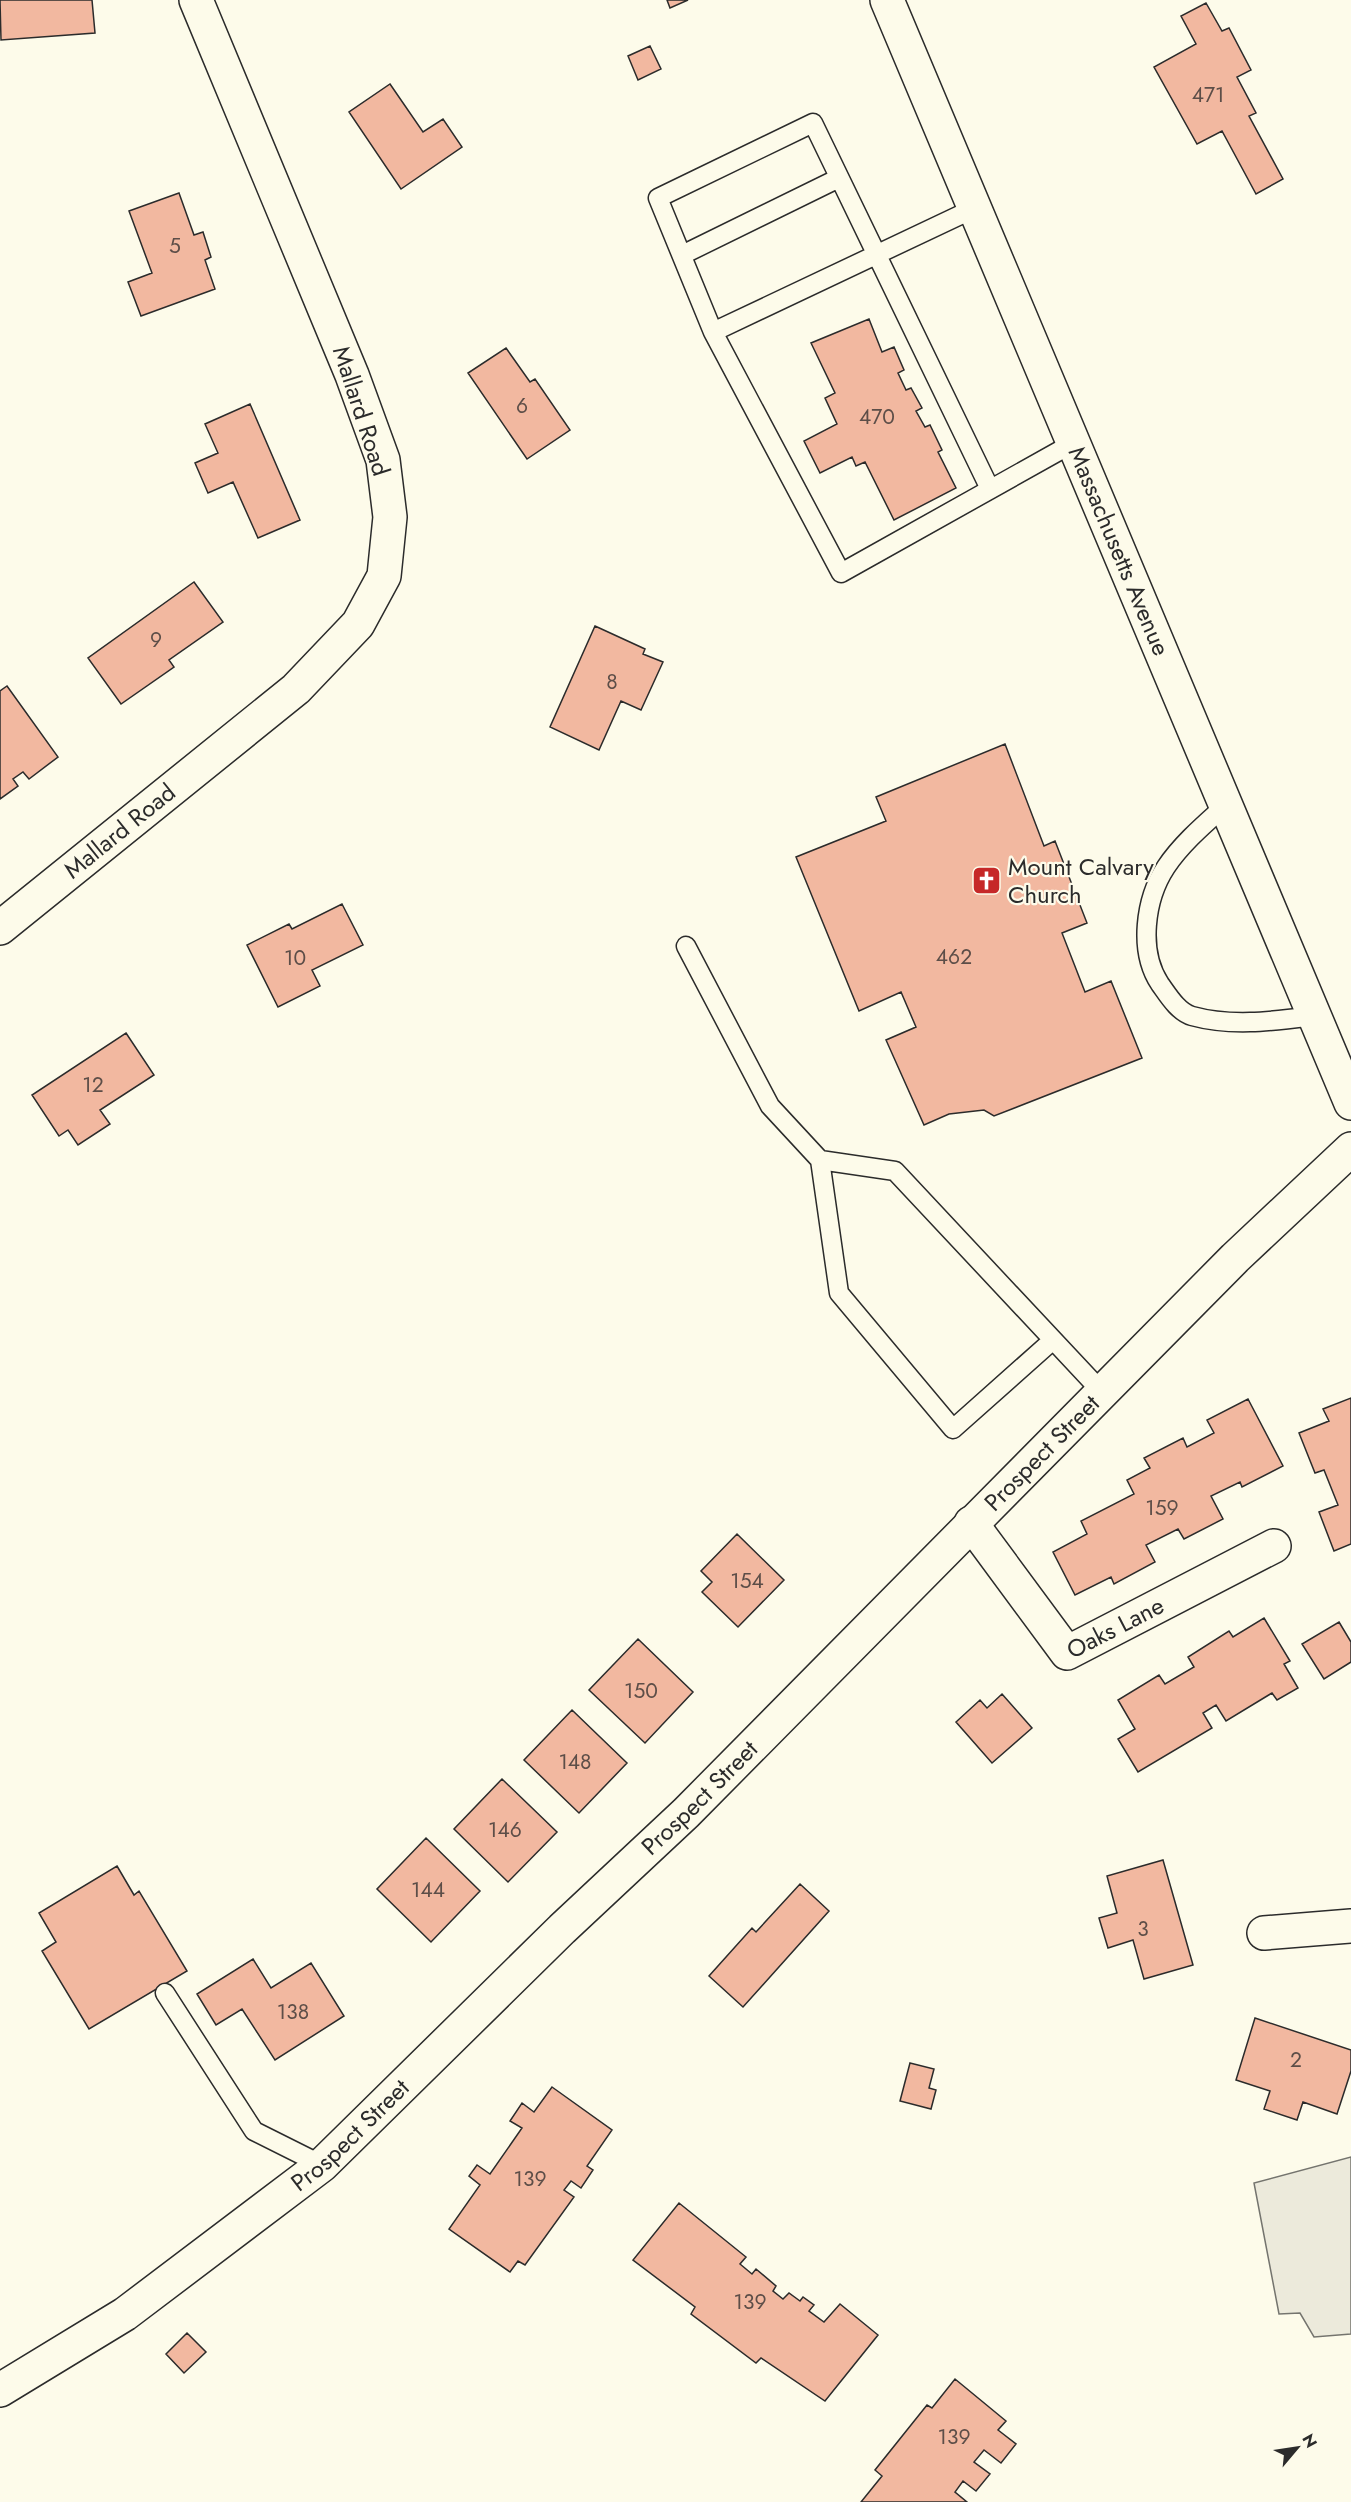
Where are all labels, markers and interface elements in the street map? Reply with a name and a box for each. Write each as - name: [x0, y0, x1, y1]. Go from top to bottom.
- house number: 471: [1192, 80, 1224, 110]
- house number: 5: [169, 231, 181, 261]
- street label: Mallard Road: [324, 342, 399, 480]
- house number: 6: [516, 391, 528, 421]
- house number: 470: [859, 402, 895, 432]
- street label: Massachusetts Avenue: [1060, 441, 1179, 661]
- house number: 9: [150, 625, 162, 655]
- house number: 8: [606, 667, 618, 697]
- street label: Mallard Road: [56, 775, 183, 887]
- place label: Mount Calvary Church: [1008, 849, 1154, 912]
- church icon: Mount Calvary Church: [971, 865, 1003, 897]
- house number: 462: [936, 942, 972, 972]
- house number: 10: [284, 943, 306, 973]
- house number: 12: [82, 1070, 104, 1100]
- street label: Prospect Street: [976, 1386, 1107, 1519]
- house number: 159: [1145, 1493, 1179, 1523]
- house number: 154: [730, 1566, 764, 1596]
- street label: Oaks Lane: [1060, 1588, 1170, 1667]
- house number: 150: [624, 1676, 658, 1706]
- street label: Prospect Street: [633, 1732, 766, 1863]
- house number: 148: [558, 1747, 592, 1777]
- house number: 146: [488, 1815, 522, 1845]
- house number: 144: [411, 1875, 445, 1905]
- house number: 3: [1137, 1914, 1149, 1944]
- house number: 138: [277, 1997, 309, 2027]
- house number: 2: [1290, 2045, 1302, 2075]
- street label: Prospect Street: [283, 2070, 417, 2200]
- house number: 139: [513, 2164, 547, 2194]
- house number: 139: [733, 2287, 767, 2317]
- north arrow: [1267, 2418, 1327, 2478]
- house number: 139: [937, 2422, 971, 2452]
- text: N: [1297, 2430, 1323, 2452]

